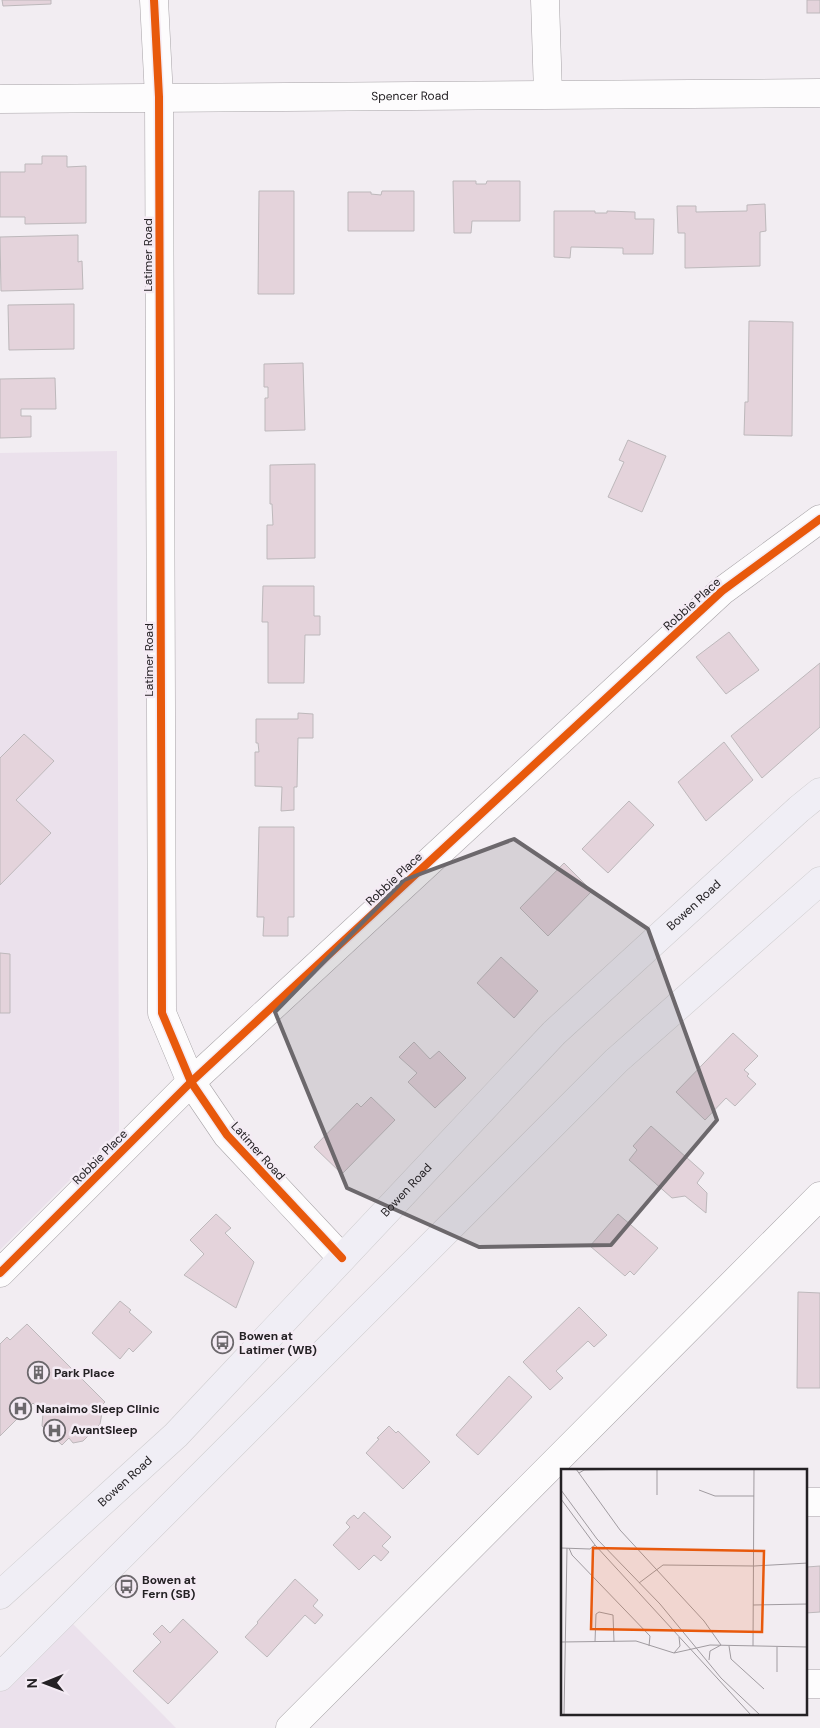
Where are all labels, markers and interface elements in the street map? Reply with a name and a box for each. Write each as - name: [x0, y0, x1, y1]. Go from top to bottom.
- street label: Spencer Road: [371, 88, 449, 104]
- street label: Latimer Road: [140, 218, 156, 292]
- street label: Robbie Place: [660, 574, 724, 634]
- street label: Latimer Road: [141, 623, 157, 697]
- street label: Robbie Place: [362, 849, 426, 909]
- street label: Bowen Road: [663, 876, 724, 934]
- street label: Latimer Road: [228, 1118, 288, 1184]
- street label: Robbie Place: [69, 1126, 131, 1188]
- street label: Bowen Road: [377, 1160, 435, 1220]
- place label: Bowen at Latimer (WB): [239, 1328, 317, 1358]
- bus stop icon: Bowen at Latimer (WB): [211, 1331, 235, 1355]
- building icon: Park Place: [26, 1361, 50, 1385]
- place label: Park Place: [54, 1365, 115, 1381]
- hospital icon: Nanaimo Sleep Clinic: [8, 1397, 32, 1421]
- place label: Nanaimo Sleep Clinic: [36, 1401, 160, 1417]
- hospital icon: AvantSleep: [43, 1418, 67, 1442]
- place label: AvantSleep: [71, 1422, 138, 1438]
- street label: Bowen Road: [95, 1453, 156, 1510]
- inset map: [561, 1469, 808, 1716]
- place label: Bowen at Fern (SB): [142, 1572, 196, 1602]
- bus stop icon: Bowen at Fern (SB): [114, 1575, 138, 1599]
- north arrow: [20, 1658, 70, 1708]
- text: N: [23, 1678, 41, 1688]

